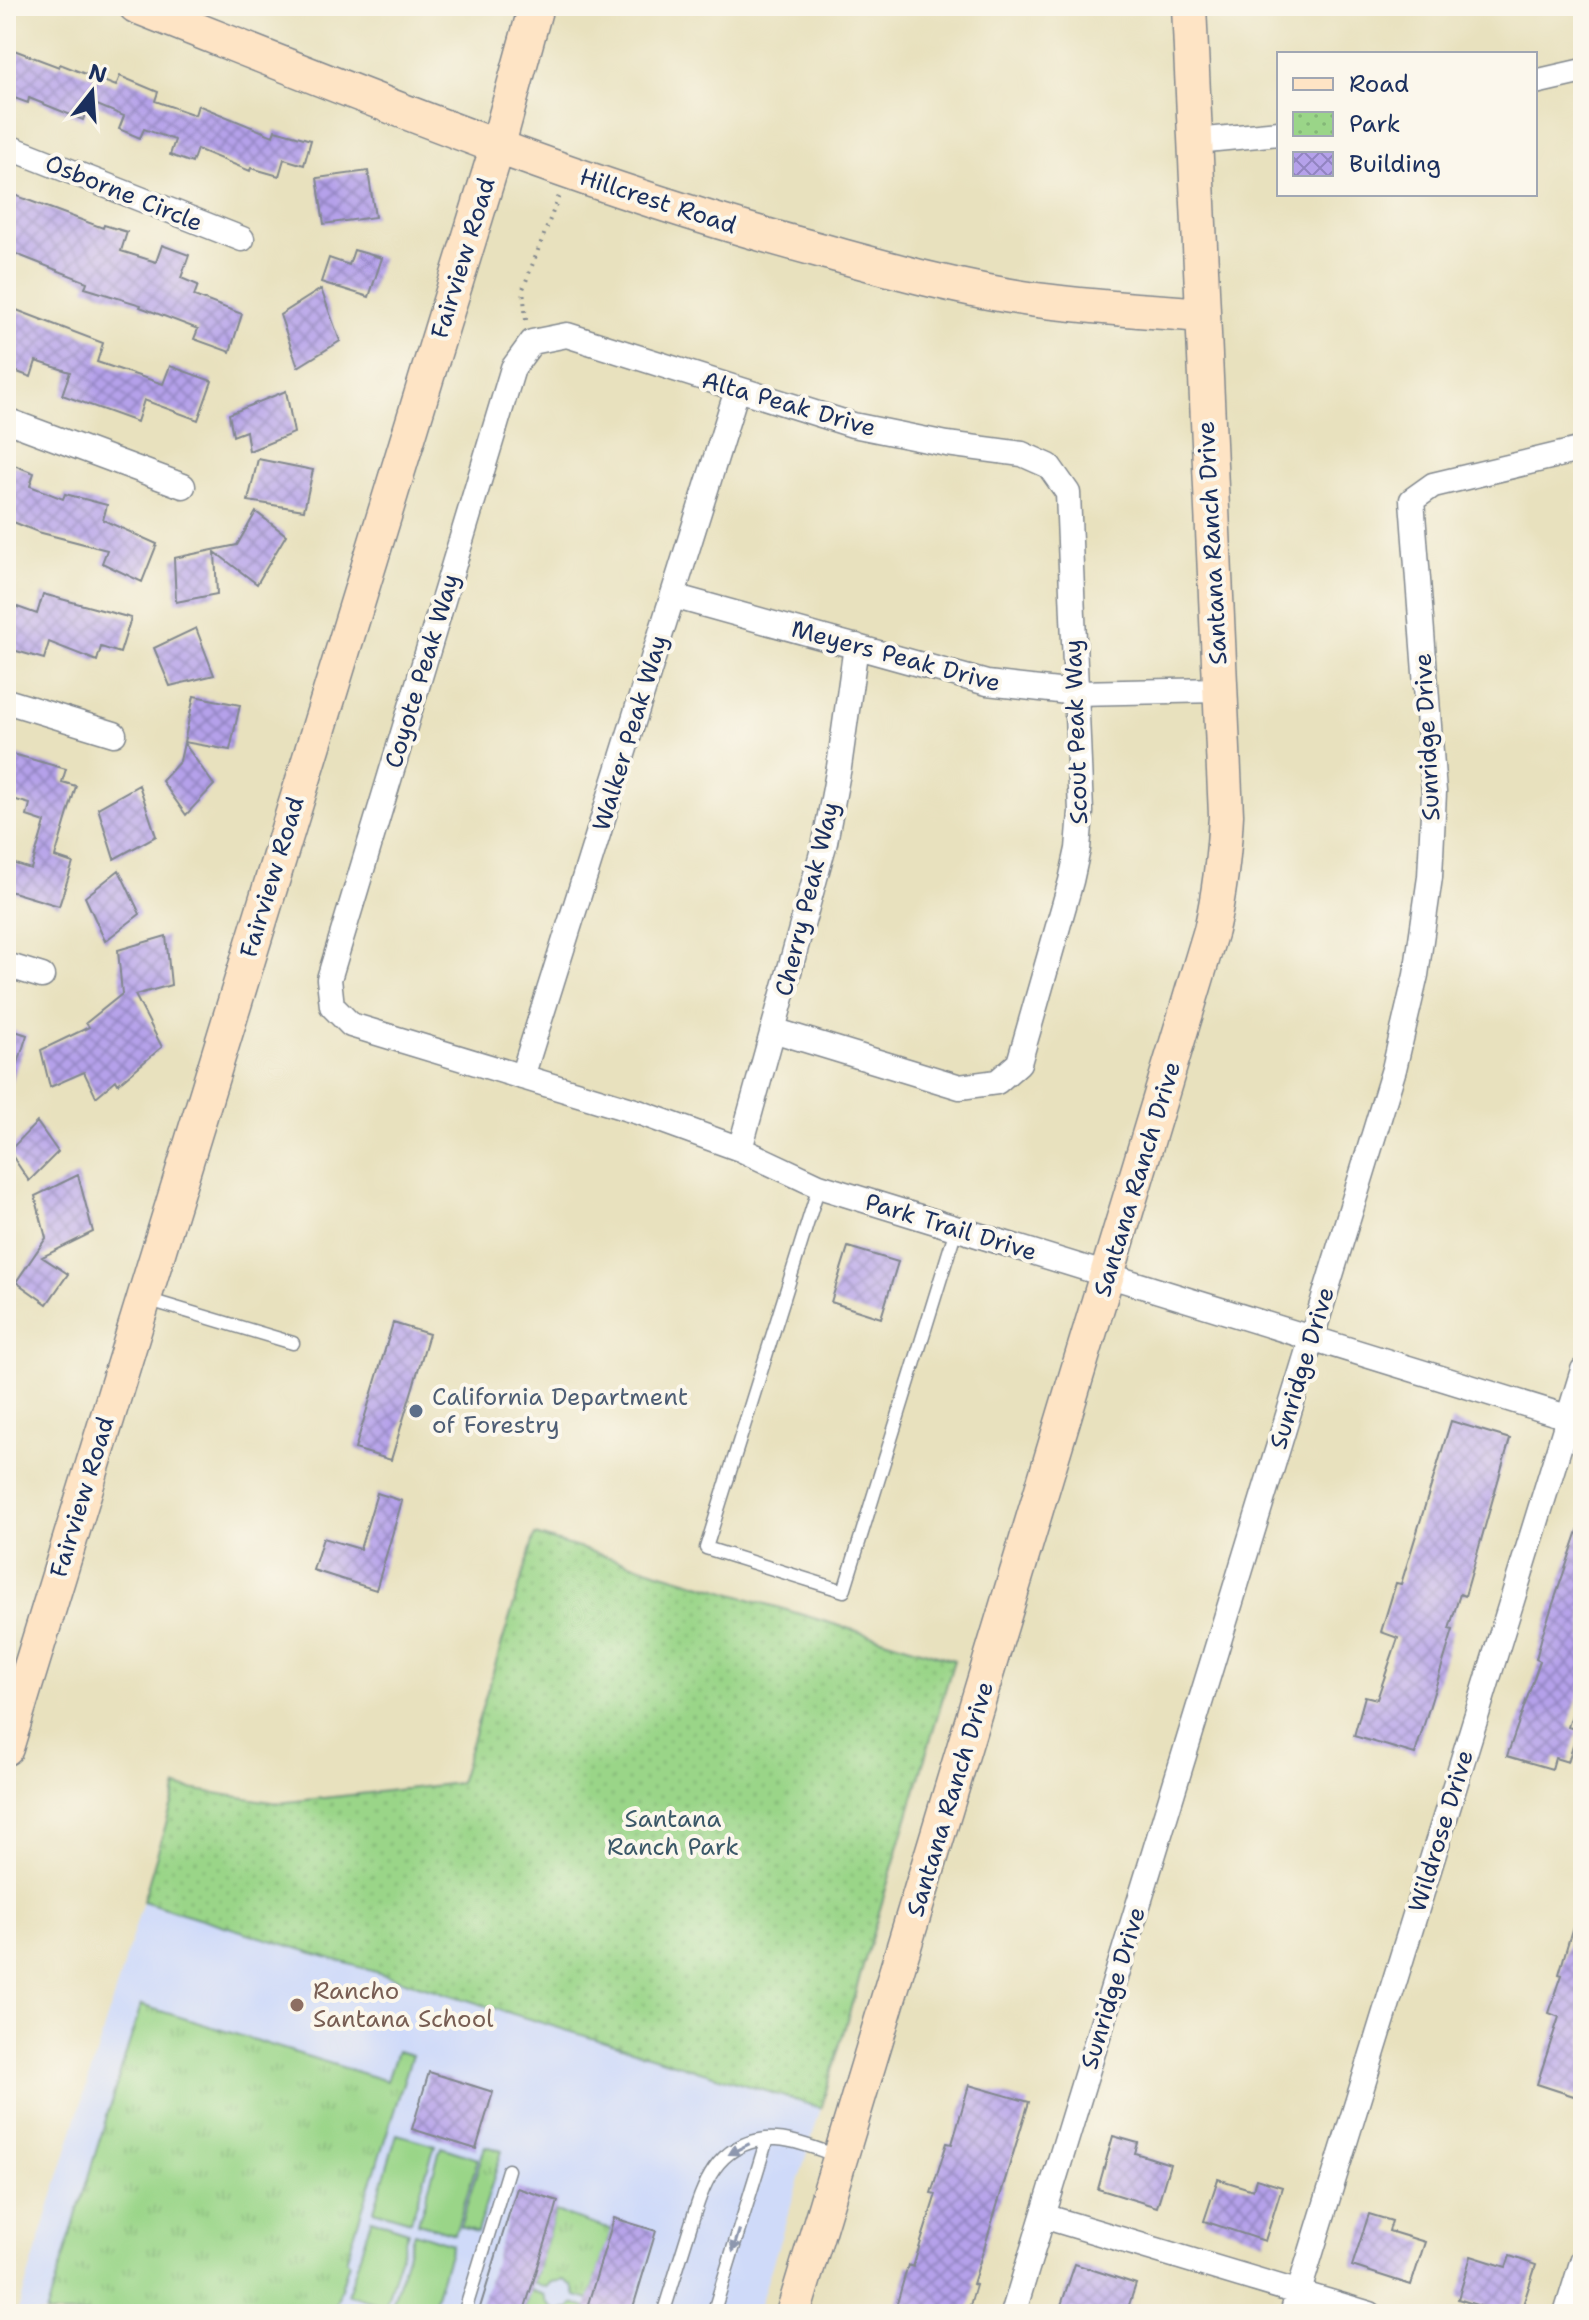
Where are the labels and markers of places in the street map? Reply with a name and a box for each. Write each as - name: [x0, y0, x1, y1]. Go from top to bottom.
- place label: California Department of Forestry: [432, 1381, 688, 1441]
- marker: California Department of Forestry: [407, 1402, 425, 1420]
- place label: Rancho Santana School: [313, 1975, 494, 2035]
- marker: Rancho Santana School: [288, 1996, 306, 2014]

